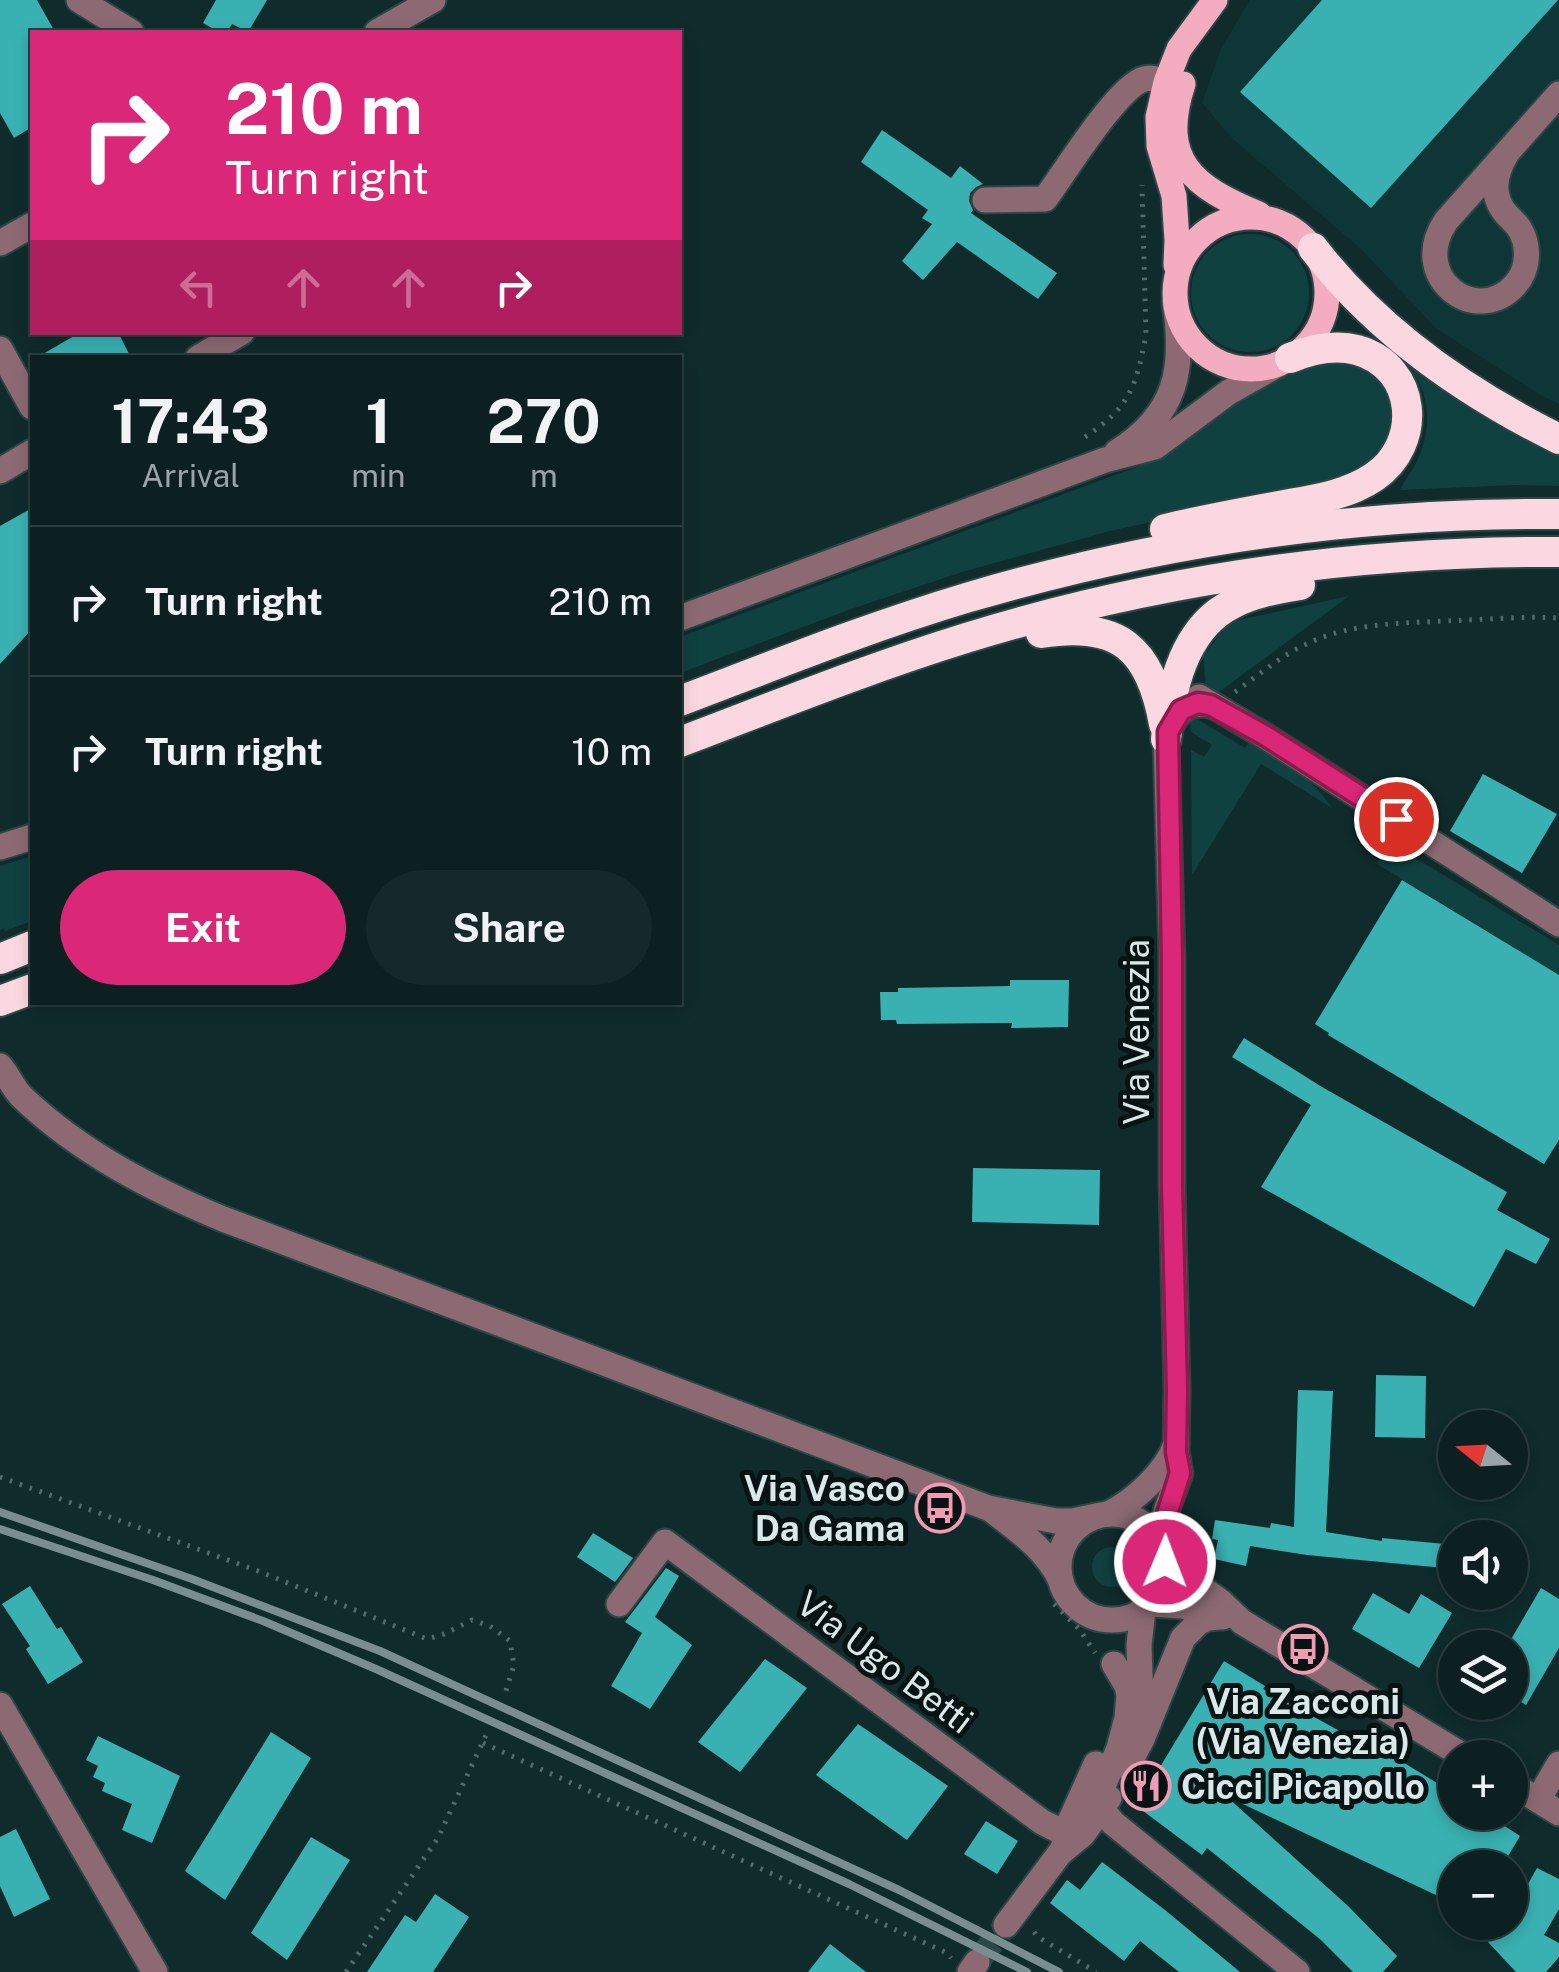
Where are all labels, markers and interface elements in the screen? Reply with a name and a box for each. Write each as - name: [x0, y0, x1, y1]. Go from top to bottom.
- text: 210 m: [225, 67, 423, 150]
- icon: right: [60, 70, 190, 200]
- text: Turn right: [225, 151, 429, 204]
- icon: left: [171, 260, 226, 315]
- icon: ahead: [276, 260, 331, 315]
- icon: ahead: [381, 260, 436, 315]
- icon: right: [486, 260, 541, 315]
- text: 17:43: [111, 386, 270, 457]
- text: 1: [366, 386, 391, 457]
- text: 270: [487, 386, 601, 457]
- text: Arrival: [141, 457, 240, 494]
- text: min: [351, 457, 405, 494]
- text: m: [530, 457, 558, 494]
- icon: right: [60, 574, 115, 629]
- text: Turn right: [145, 579, 323, 624]
- text: 210 m: [549, 579, 652, 624]
- icon: right: [60, 724, 115, 779]
- text: Turn right: [145, 729, 323, 774]
- text: 10 m: [571, 729, 652, 774]
- pin: [1354, 777, 1439, 862]
- icon: arrive: [1369, 792, 1424, 847]
- button: Exit: [60, 870, 346, 985]
- button: Share: [366, 870, 652, 985]
- street label: Via Venezia: [1116, 939, 1157, 1125]
- north arrow: [1438, 1410, 1528, 1500]
- map controls: [1438, 1410, 1528, 1940]
- place label: Via Vasco Da Gama: [744, 1468, 905, 1549]
- bus stop icon: Via Vasco Da Gama: [914, 1482, 966, 1534]
- position arrow: [1113, 1510, 1217, 1614]
- button: sound: [1438, 1520, 1528, 1610]
- street label: Via Ugo Betti: [789, 1582, 981, 1742]
- bus stop icon: Via Zacconi (Via Venezia): [1277, 1623, 1329, 1675]
- button: layers: [1438, 1630, 1528, 1720]
- place label: Via Zacconi (Via Venezia): [1196, 1681, 1410, 1762]
- button: +: [1438, 1740, 1528, 1830]
- restaurant icon: Cicci Picapollo: [1120, 1760, 1172, 1812]
- place label: Cicci Picapollo: [1181, 1766, 1425, 1807]
- button: −: [1438, 1850, 1528, 1940]

